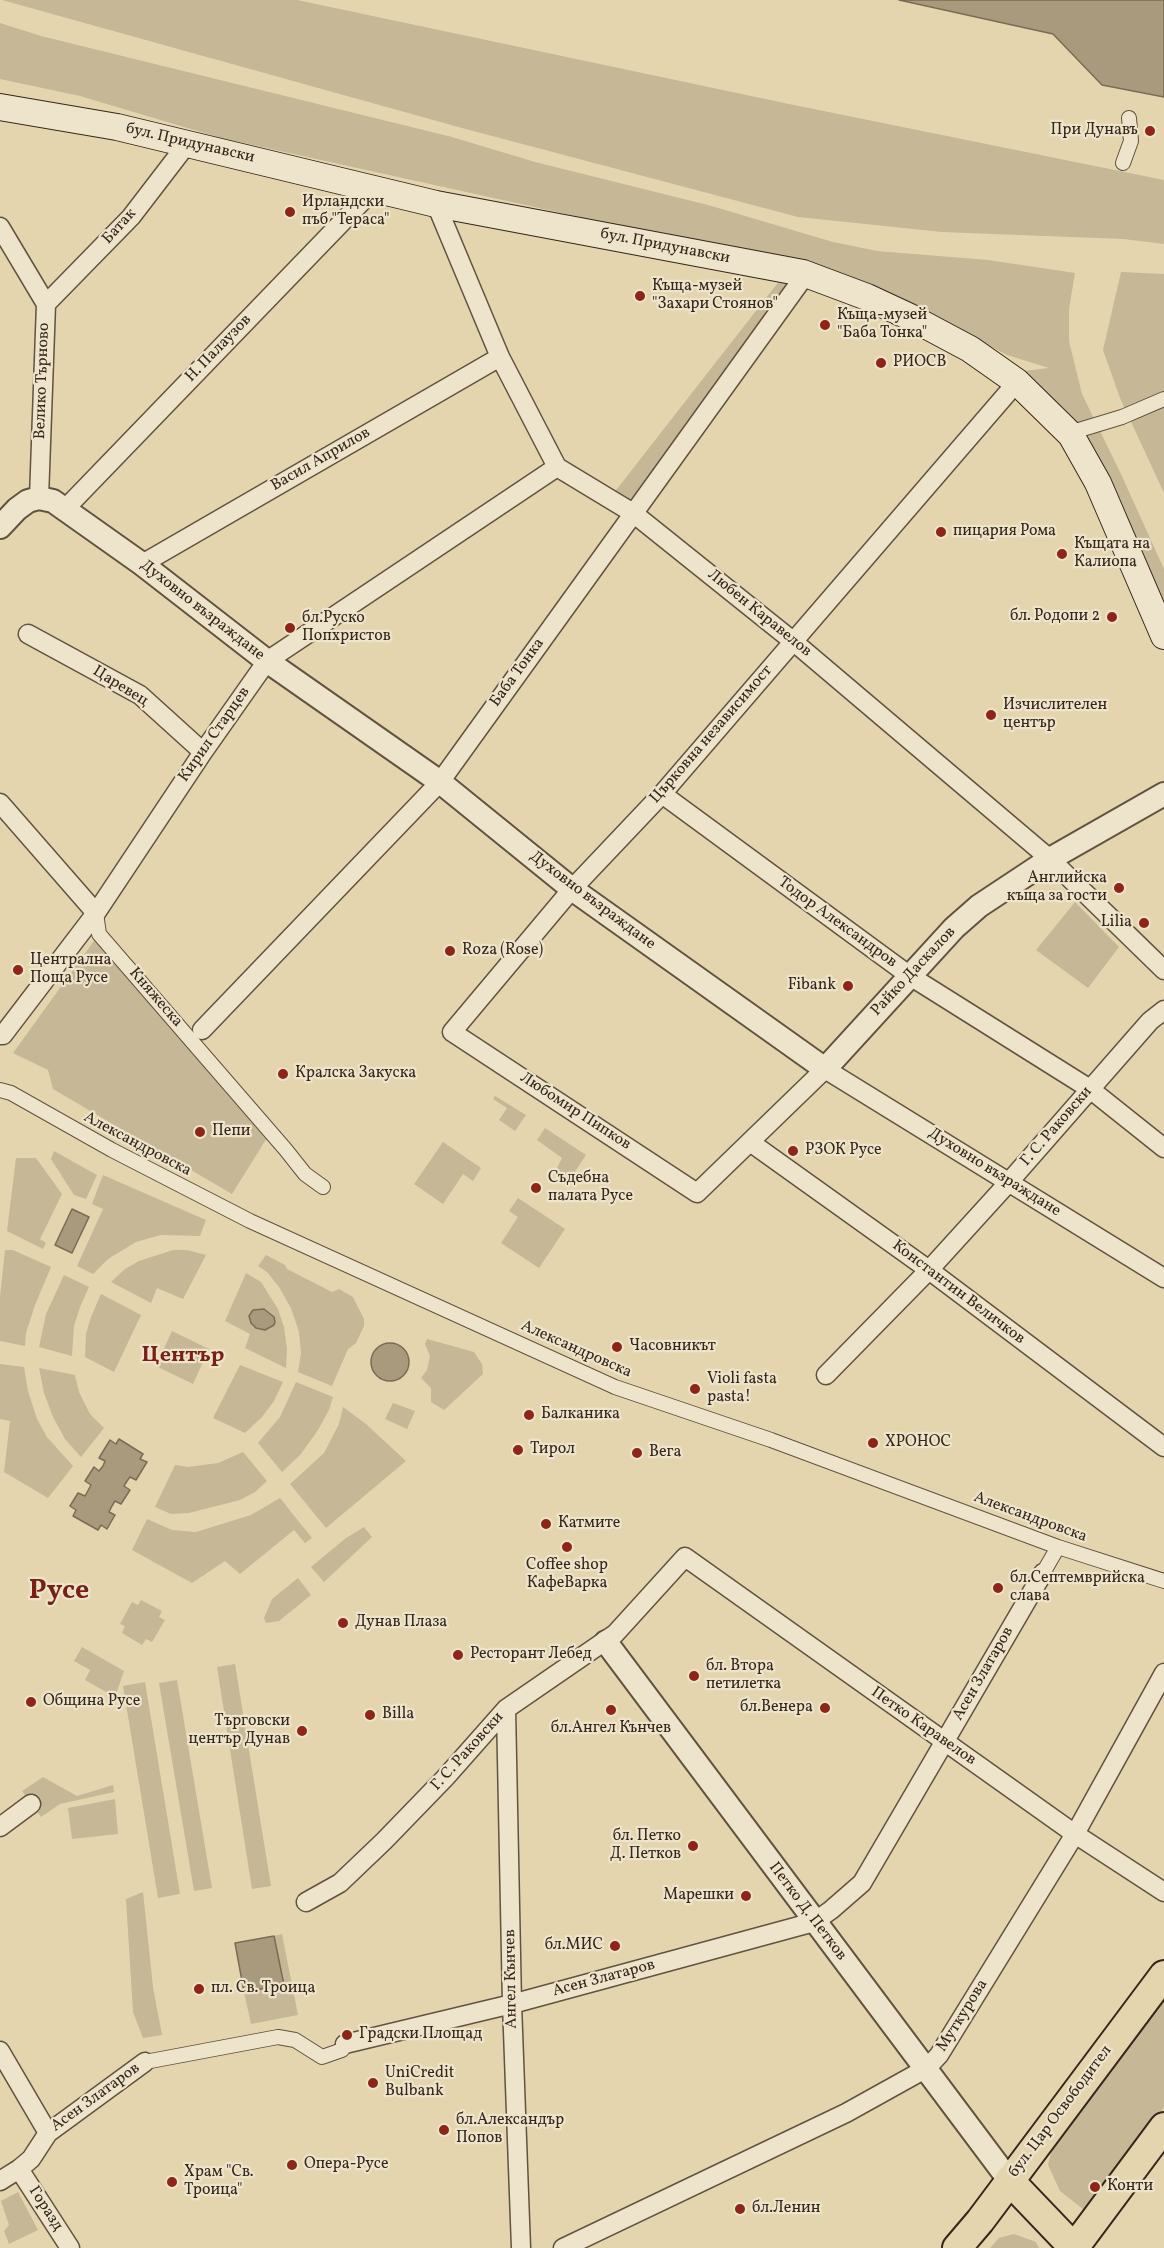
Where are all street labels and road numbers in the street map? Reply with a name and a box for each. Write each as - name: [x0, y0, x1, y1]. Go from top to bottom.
- street label: бул. Придунавски: [124, 120, 256, 168]
- street label: Батак: [99, 205, 141, 249]
- street label: бул. Придунавски: [598, 225, 732, 269]
- street label: Н. Палаузов: [182, 311, 256, 387]
- street label: Велико Търново: [31, 322, 55, 440]
- street label: Васил Априлов: [268, 424, 374, 496]
- street label: Духовно възраждане: [136, 556, 268, 666]
- street label: Любен Каравелов: [703, 566, 815, 662]
- street label: Баба Тонка: [487, 635, 549, 711]
- street label: Царевец: [88, 662, 152, 712]
- street label: Църковна независимост: [647, 662, 777, 808]
- street label: Кирил Старцев: [175, 684, 255, 786]
- street label: Духовно възраждане: [525, 847, 659, 955]
- street label: Тодор Александров: [774, 873, 900, 973]
- street label: Райко Даскалов: [868, 923, 960, 1021]
- street label: Княжеска: [124, 964, 186, 1032]
- street label: Любомир Пипков: [516, 1069, 634, 1155]
- street label: Г. С. Раковски: [1017, 1083, 1097, 1171]
- street label: Александровска: [80, 1109, 194, 1181]
- street label: Духовно възраждане: [924, 1124, 1064, 1222]
- street label: Константин Величков: [888, 1237, 1028, 1349]
- street label: Александровска: [518, 1317, 634, 1383]
- street label: Александровска: [971, 1489, 1089, 1547]
- street label: Асен Златаров: [949, 1624, 1019, 1724]
- street label: Петко Каравелов: [867, 1684, 979, 1770]
- street label: Г. С. Раковски: [428, 1709, 508, 1795]
- street label: Петко Д. Петков: [764, 1859, 850, 1965]
- street label: Ангел Кънчев: [502, 1929, 522, 2029]
- street label: Асен Златаров: [551, 1956, 657, 2002]
- street label: Муткурова: [933, 1976, 993, 2056]
- street label: бул. Цар Освободител: [1005, 2042, 1117, 2182]
- street label: Асен Златаров: [48, 2059, 144, 2137]
- street label: Горазд: [23, 2183, 67, 2235]

